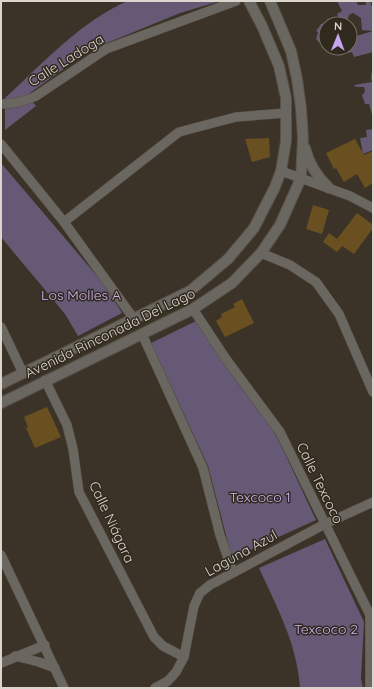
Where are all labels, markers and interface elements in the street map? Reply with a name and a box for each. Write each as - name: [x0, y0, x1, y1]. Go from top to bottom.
- north arrow: [318, 16, 358, 56]
- text: N: [334, 19, 342, 33]
- street label: Calle Ladoga: [25, 30, 107, 90]
- street label: Avenida Rinconada Del Lago: [22, 284, 198, 382]
- park label: Los Molles A: [41, 286, 121, 304]
- street label: Calle Texcoco: [293, 439, 347, 527]
- street label: Calle Niágara: [85, 478, 139, 566]
- park label: Texcoco 1: [229, 488, 291, 506]
- street label: Laguna Azul: [202, 526, 280, 580]
- park label: Texcoco 2: [294, 620, 358, 638]

